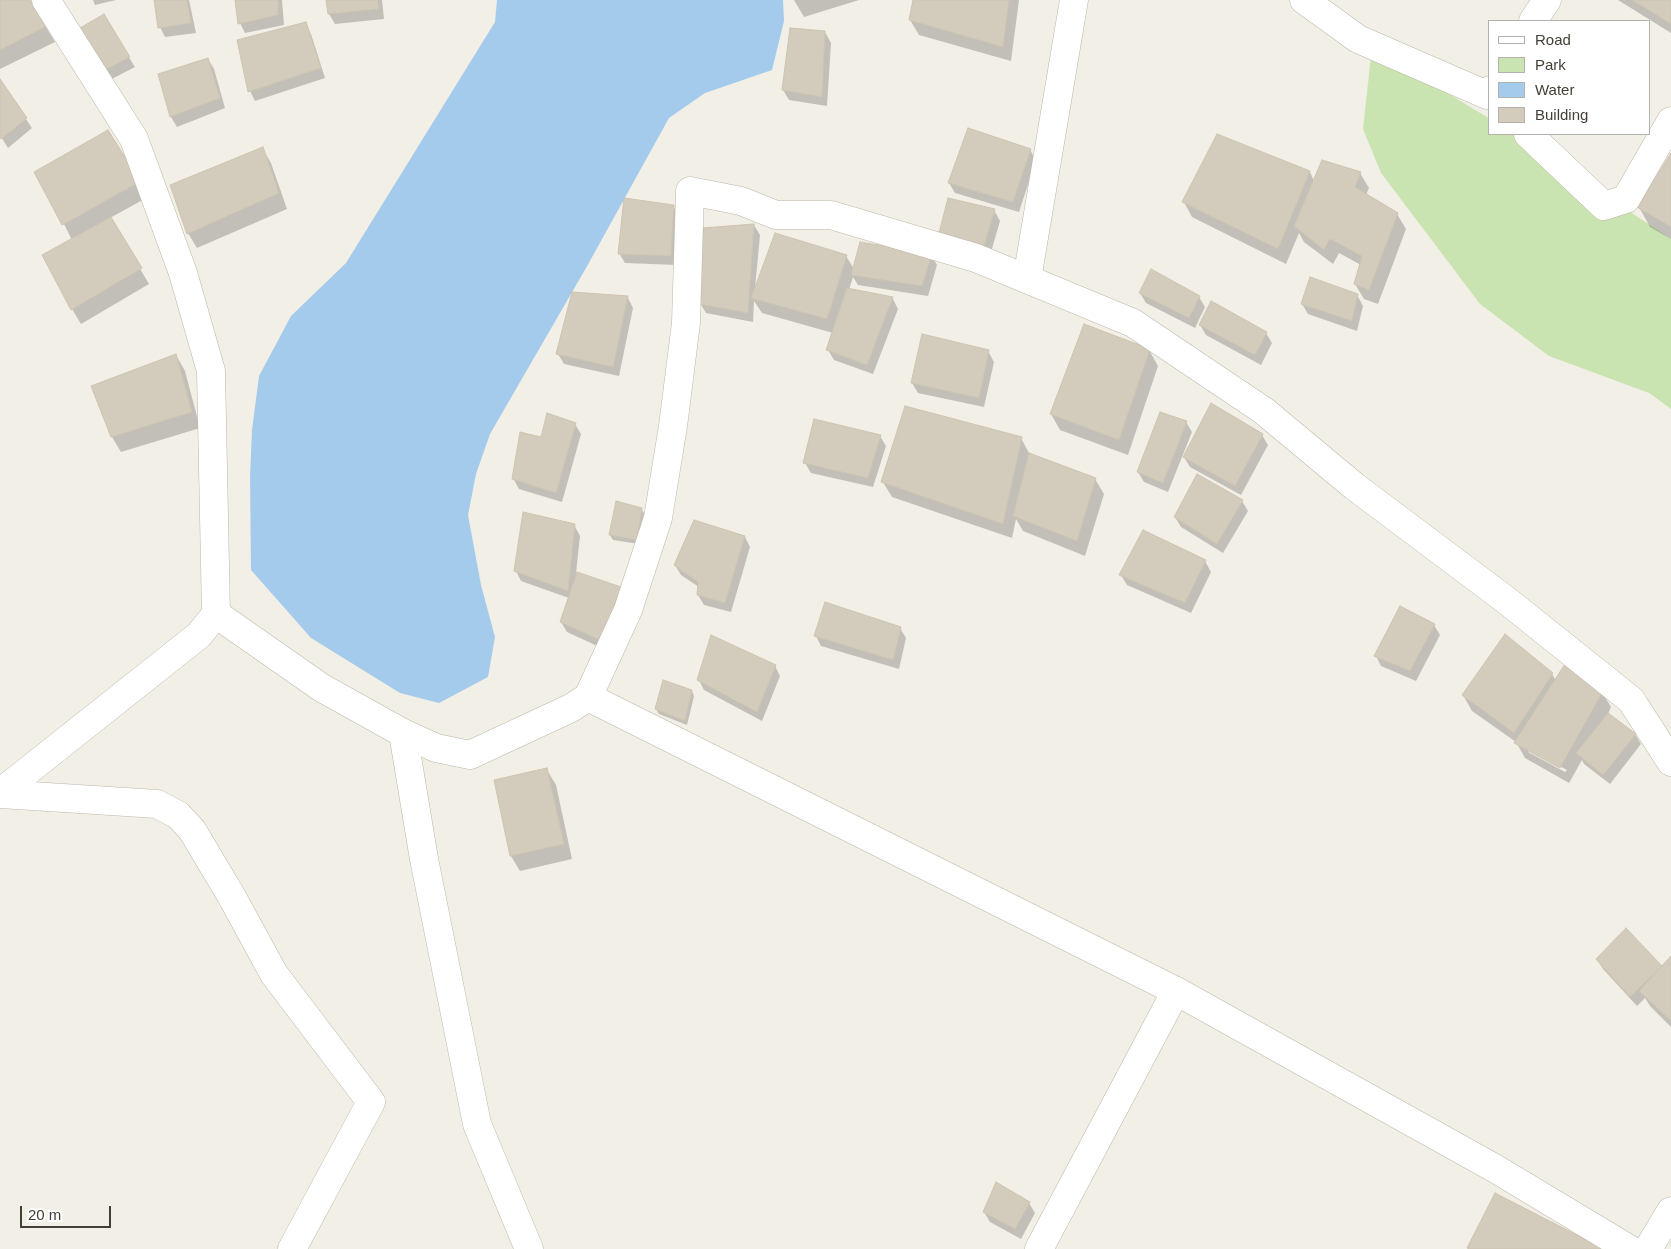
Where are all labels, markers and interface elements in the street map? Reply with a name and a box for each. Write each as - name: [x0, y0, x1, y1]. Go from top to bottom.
- legend: [1488, 20, 1651, 135]
- text: Road: [1535, 31, 1571, 48]
- text: Park: [1535, 56, 1566, 73]
- text: Water: [1535, 81, 1574, 98]
- text: Building: [1535, 106, 1588, 123]
- scale bar: [22, 1196, 114, 1228]
- text: 20 m: [28, 1206, 61, 1223]

